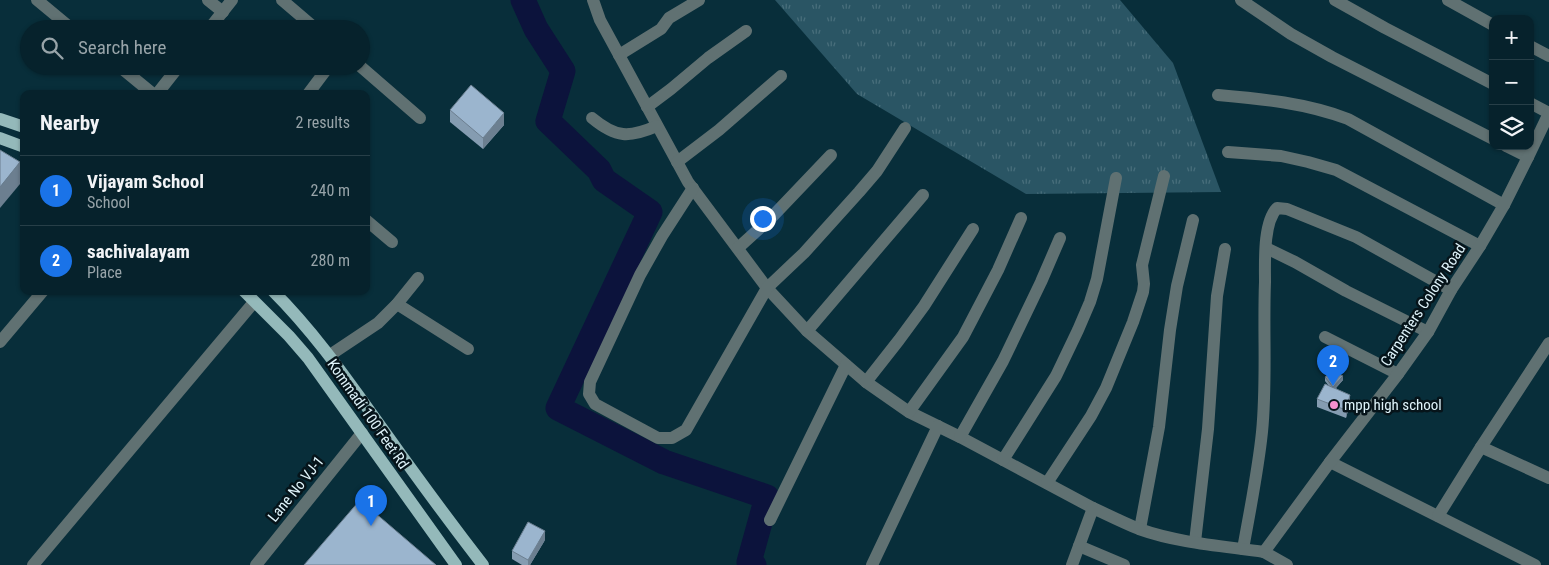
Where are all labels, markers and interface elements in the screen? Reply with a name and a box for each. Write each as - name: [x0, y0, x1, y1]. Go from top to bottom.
- map controls: [1489, 15, 1534, 150]
- button: +: [1489, 15, 1534, 60]
- search box: [20, 20, 370, 75]
- icon: search: [38, 34, 66, 62]
- text: Search here: [78, 36, 166, 59]
- button: −: [1489, 60, 1534, 105]
- button: layers: [1489, 105, 1534, 150]
- text: Nearby: [40, 111, 99, 135]
- text: 2 results: [295, 113, 350, 132]
- text: Vijayam School: [87, 170, 204, 193]
- text: 1: [52, 181, 60, 200]
- text: 240 m: [311, 181, 350, 200]
- text: School: [87, 193, 130, 212]
- your location: [750, 206, 776, 232]
- text: sachivalayam: [87, 240, 190, 263]
- street label: Carpenters Colony Road: [1377, 240, 1469, 370]
- text: 2: [52, 251, 60, 270]
- text: 280 m: [311, 251, 350, 270]
- text: Place: [87, 263, 122, 282]
- pin: 2: [1317, 345, 1349, 386]
- street label: Kommadi 100 Feet Rd: [323, 356, 413, 472]
- place label: mpp high school: [1344, 396, 1442, 414]
- marker: mpp high school: [1328, 399, 1340, 411]
- street label: Lane No VJ-1: [264, 453, 328, 525]
- pin: 1: [355, 485, 387, 526]

